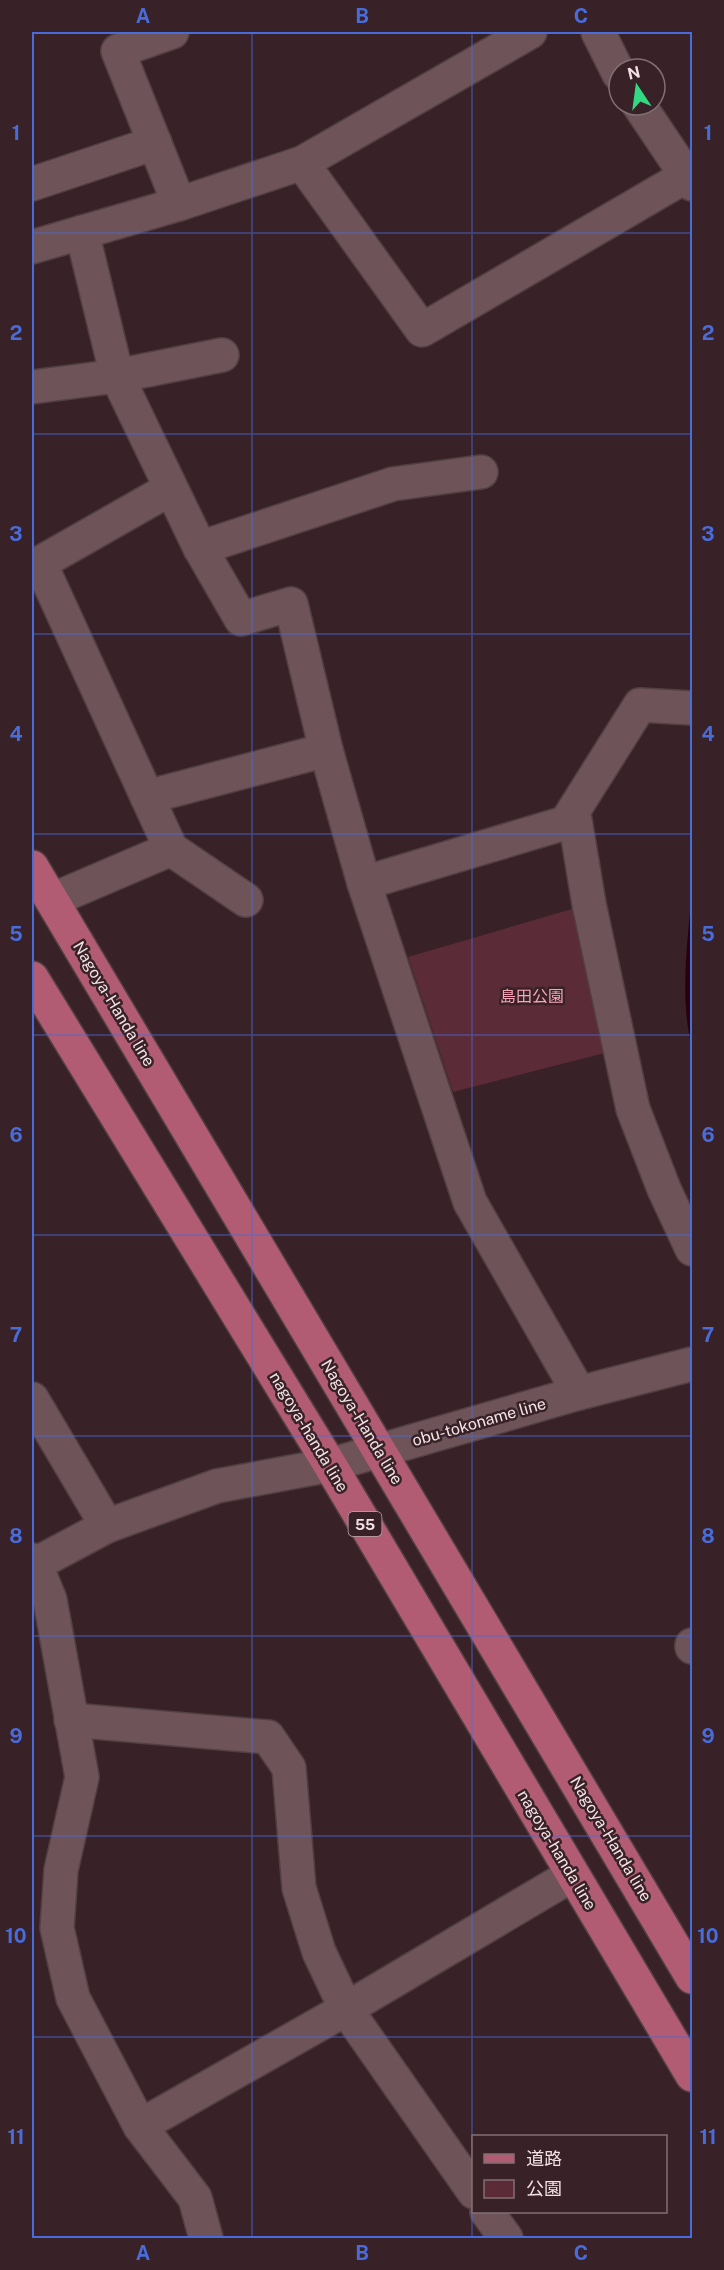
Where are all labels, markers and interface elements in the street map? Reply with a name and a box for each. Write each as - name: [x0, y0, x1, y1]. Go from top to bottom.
- text: A: [136, 4, 150, 28]
- text: B: [355, 4, 369, 28]
- text: C: [574, 4, 588, 28]
- north arrow: [607, 57, 667, 117]
- text: N: [626, 62, 642, 84]
- text: 1: [12, 121, 20, 145]
- text: 1: [704, 121, 712, 145]
- text: 2: [10, 321, 22, 345]
- text: 2: [702, 321, 714, 345]
- text: 3: [9, 522, 23, 546]
- text: 3: [701, 522, 715, 546]
- text: 4: [9, 722, 23, 746]
- text: 4: [701, 722, 715, 746]
- text: 5: [9, 922, 23, 946]
- text: 5: [701, 922, 715, 946]
- street label: Nagoya-Handa line: [69, 938, 159, 1070]
- park label: 島田公園: [500, 987, 564, 1006]
- text: 6: [9, 1123, 23, 1147]
- text: 6: [701, 1123, 715, 1147]
- text: 7: [10, 1323, 22, 1347]
- text: 7: [702, 1323, 714, 1347]
- street label: Nagoya-Handa line: [317, 1356, 407, 1488]
- street label: nagoya-handa line: [266, 1369, 352, 1495]
- street label: obu-tokoname line: [410, 1394, 548, 1450]
- road number: 55: [348, 1512, 382, 1536]
- text: 8: [9, 1524, 23, 1548]
- text: 8: [701, 1524, 715, 1548]
- text: 9: [9, 1724, 23, 1748]
- text: 9: [701, 1724, 715, 1748]
- street label: Nagoya-Handa line: [566, 1773, 656, 1905]
- street label: nagoya-handa line: [514, 1787, 600, 1913]
- text: 10: [5, 1924, 27, 1948]
- text: 10: [697, 1924, 719, 1948]
- text: 11: [7, 2125, 25, 2149]
- text: 11: [699, 2125, 717, 2149]
- legend: [472, 2135, 667, 2213]
- text: 道路: [526, 2148, 562, 2169]
- text: 公園: [526, 2178, 562, 2199]
- text: A: [136, 2241, 150, 2265]
- text: B: [355, 2241, 369, 2265]
- text: C: [574, 2241, 588, 2265]

